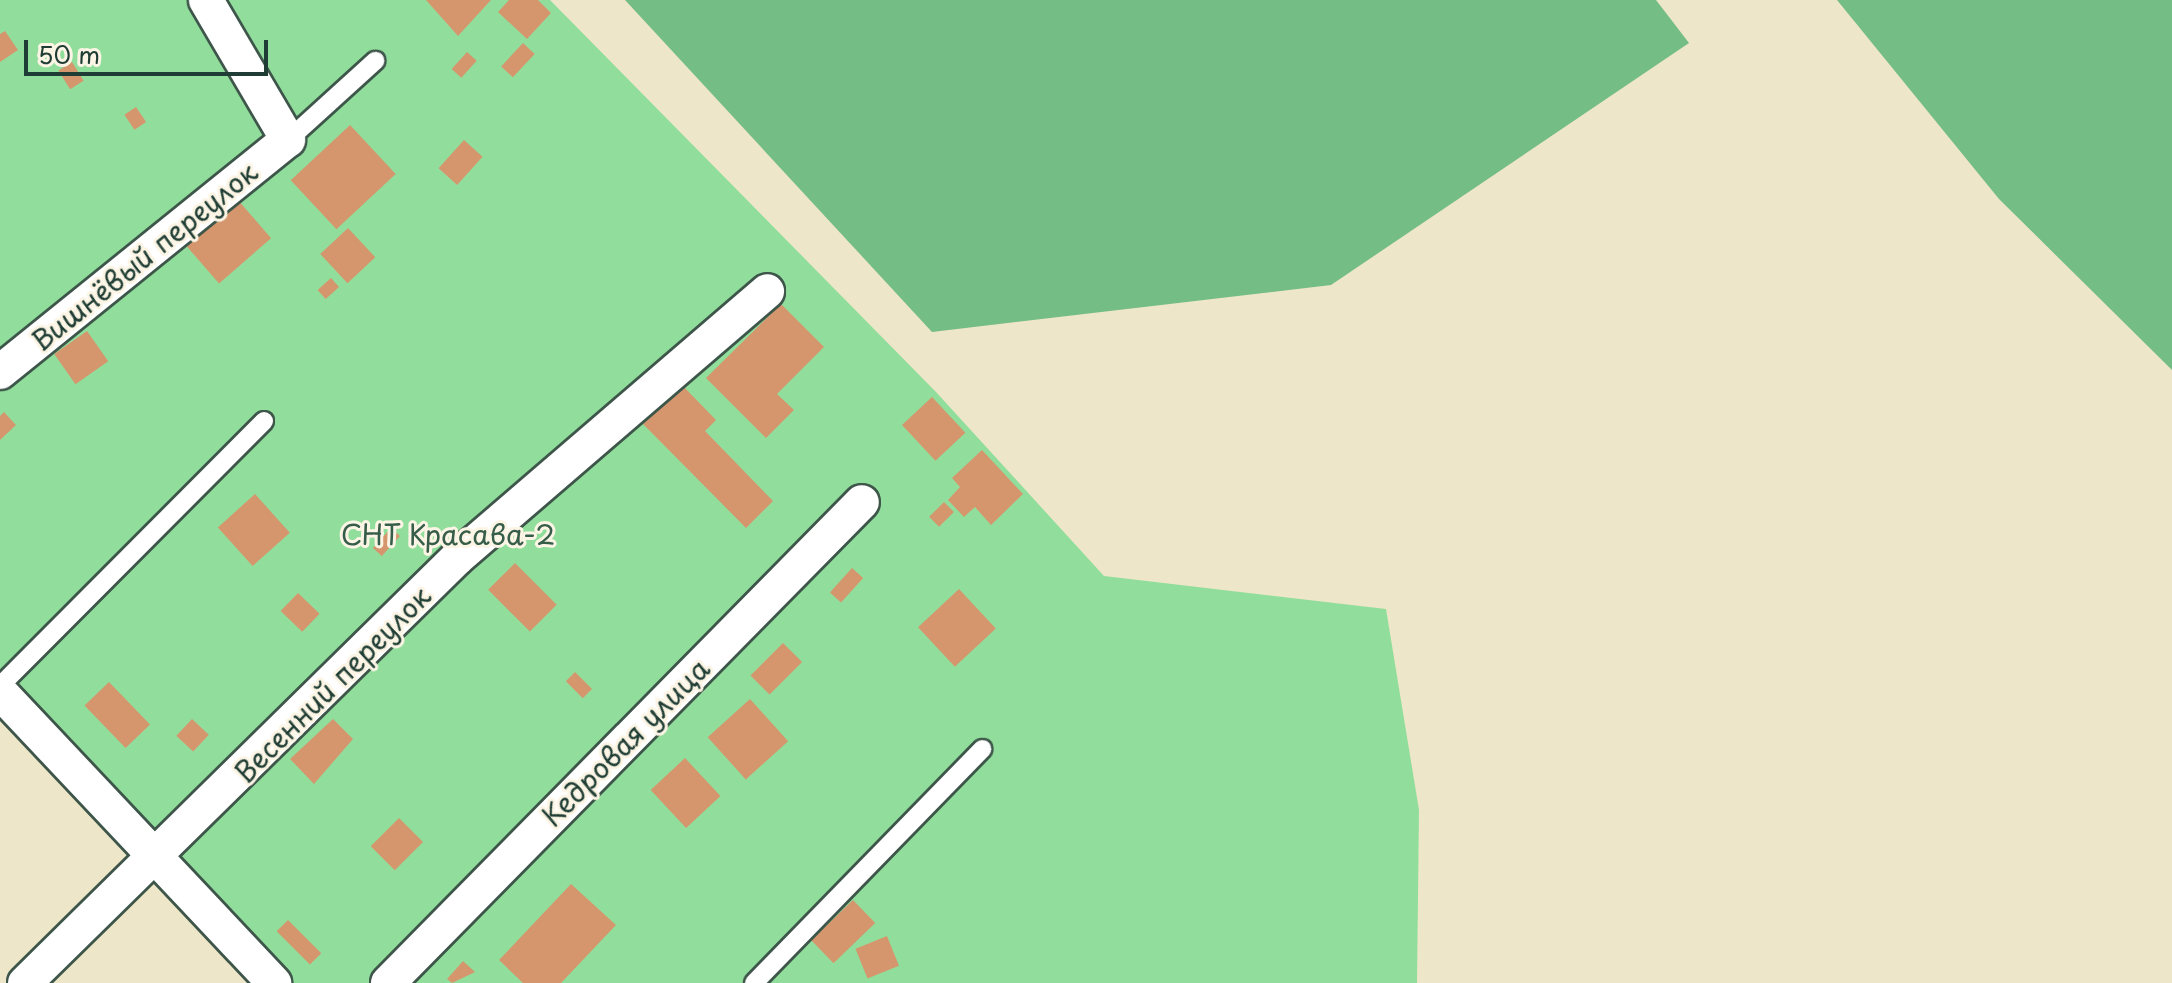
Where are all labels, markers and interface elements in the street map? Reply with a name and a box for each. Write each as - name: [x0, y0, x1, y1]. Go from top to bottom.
- scale bar: [28, 24, 272, 74]
- text: 50 m: [38, 36, 100, 72]
- street label: Вишнёвый переулок: [25, 155, 263, 357]
- park label: СНТ Красава-2: [339, 517, 557, 551]
- street label: Весенний переулок: [227, 579, 437, 789]
- street label: Кедровая улица: [534, 651, 716, 833]

